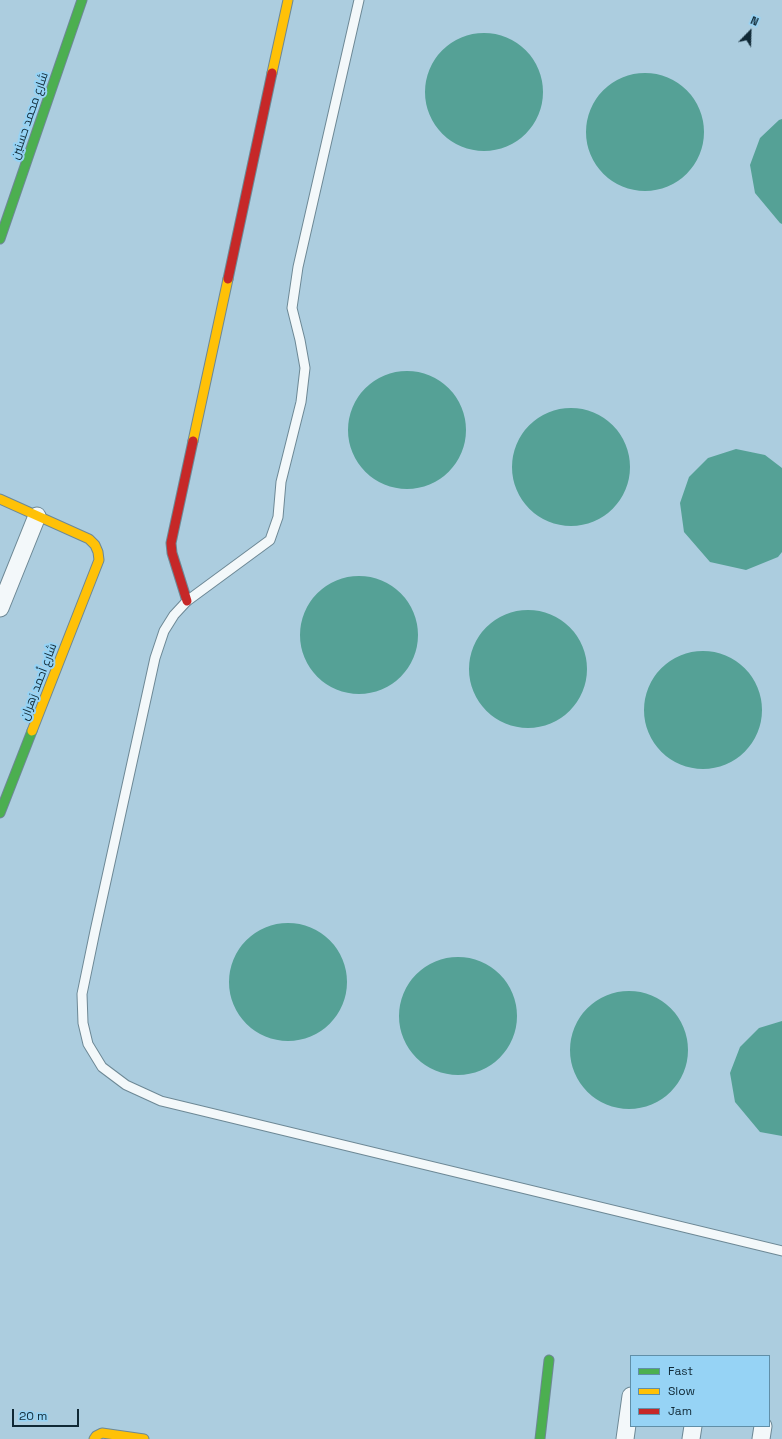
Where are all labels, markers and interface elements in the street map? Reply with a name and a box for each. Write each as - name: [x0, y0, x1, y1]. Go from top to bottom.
- north arrow: [730, 12, 770, 52]
- text: N: [749, 13, 761, 29]
- street label: شارع محمد حسنين: [8, 70, 52, 162]
- street label: شارع أحمد زهران: [18, 641, 60, 723]
- legend: [630, 1355, 770, 1427]
- text: Fast: [668, 1363, 693, 1379]
- text: Slow: [668, 1383, 695, 1399]
- scale bar: [14, 1401, 81, 1427]
- text: Jam: [668, 1403, 692, 1419]
- text: 20 m: [19, 1408, 47, 1424]

